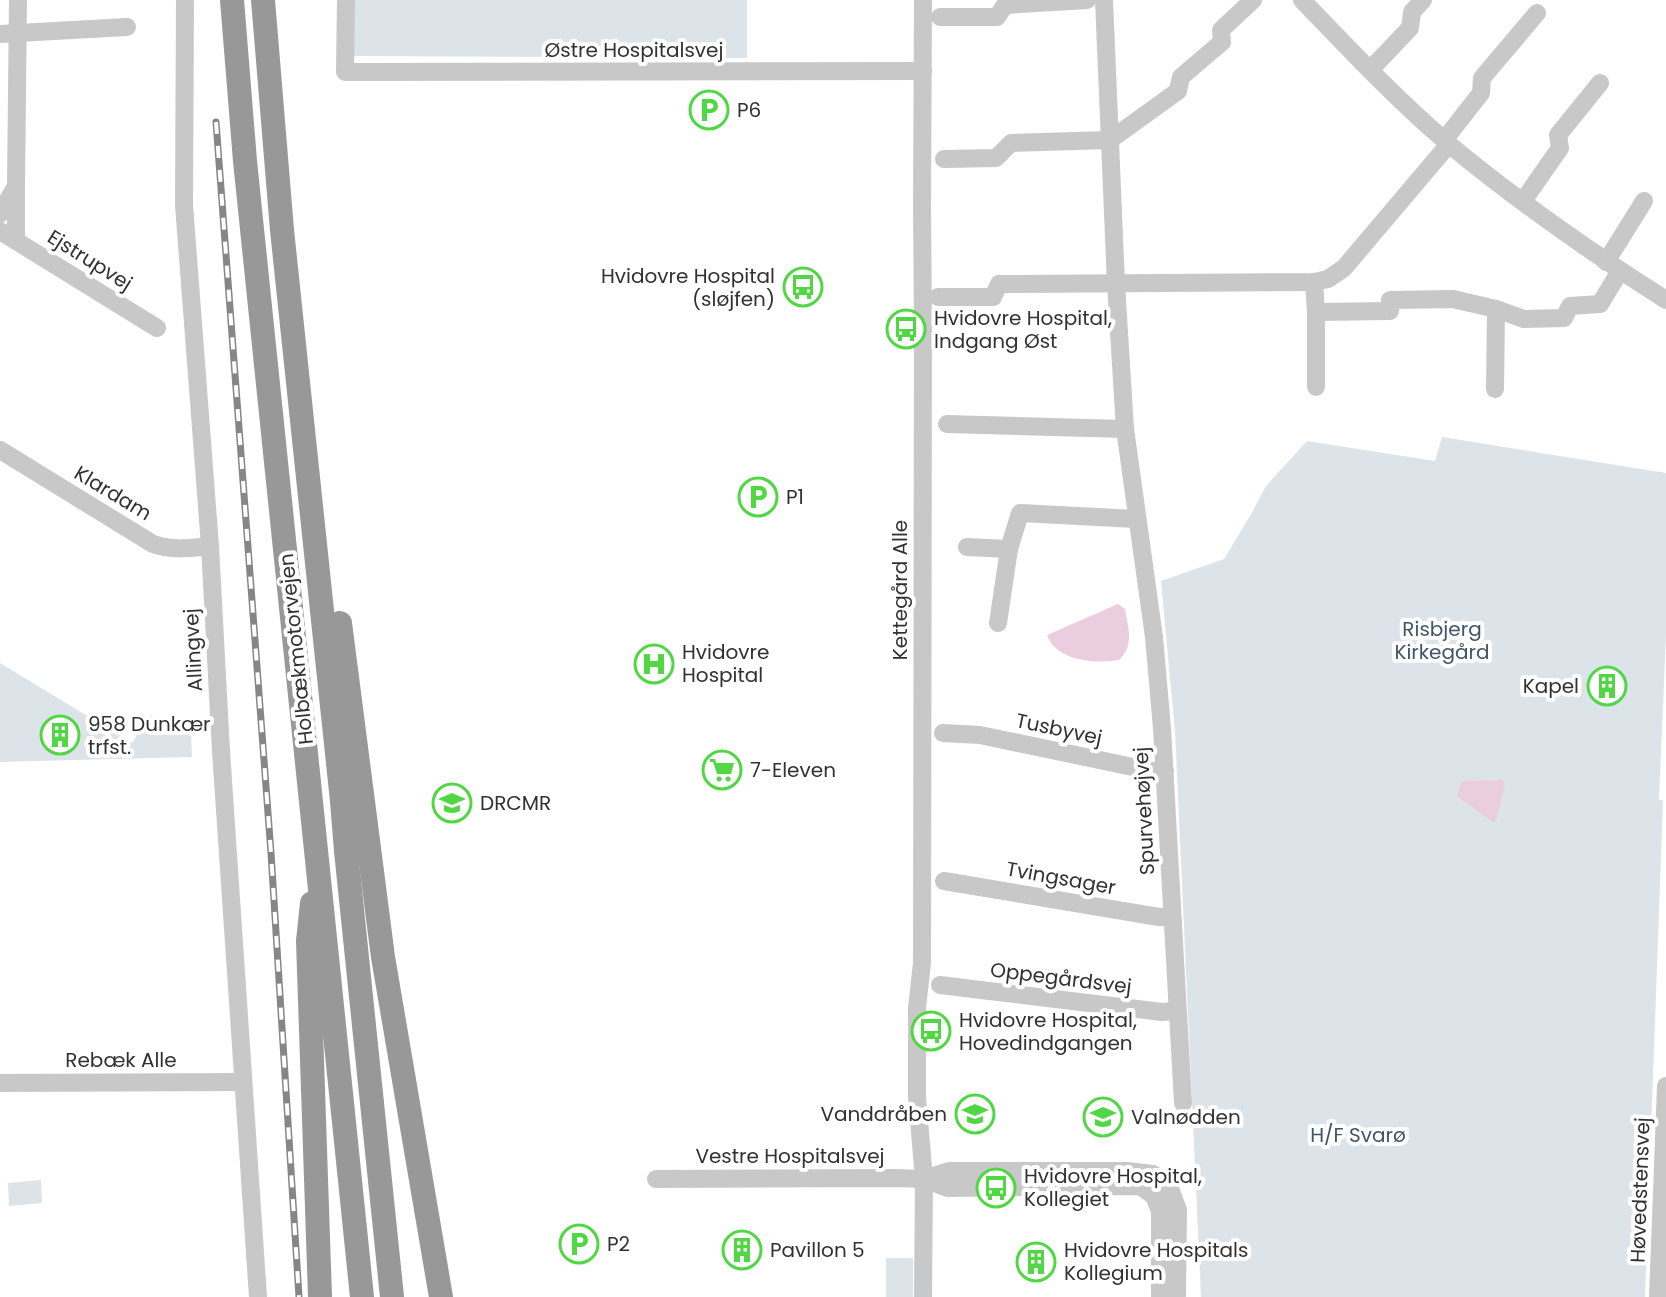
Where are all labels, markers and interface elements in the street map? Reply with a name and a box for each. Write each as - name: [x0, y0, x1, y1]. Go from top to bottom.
- street label: Østre Hospitalsvej: [545, 36, 723, 64]
- parking icon: P6: [688, 89, 730, 131]
- place label: P6: [737, 96, 761, 124]
- street label: Ejstrupvej: [42, 223, 138, 297]
- place label: Hvidovre Hospital (sløjfen): [601, 262, 775, 313]
- bus stop icon: Hvidovre Hospital (sløjfen): [782, 266, 824, 308]
- place label: Hvidovre Hospital, Indgang Øst: [934, 304, 1112, 355]
- bus stop icon: Hvidovre Hospital, Indgang Øst: [885, 308, 927, 350]
- street label: Klardam: [69, 459, 157, 527]
- parking icon: P1: [737, 476, 779, 518]
- place label: P1: [786, 483, 804, 511]
- street label: Kettegård Alle: [886, 520, 914, 660]
- street label: Holbækmotorvejen: [272, 552, 320, 746]
- street label: Allingvej: [177, 608, 209, 692]
- park label: Risbjerg Kirkegård: [1394, 615, 1490, 666]
- place label: Hvidovre Hospital: [682, 638, 769, 689]
- hospital icon: Hvidovre Hospital: [633, 643, 675, 685]
- building icon: Kapel: [1586, 665, 1628, 707]
- place label: Kapel: [1523, 672, 1579, 700]
- street label: Tusbyvej: [1013, 706, 1105, 752]
- place label: 958 Dunkær trfst.: [88, 710, 211, 761]
- building icon: 958 Dunkær trfst.: [39, 714, 81, 756]
- street label: Spurvehøjvej: [1127, 746, 1161, 876]
- supermarket icon: 7-Eleven: [701, 749, 743, 791]
- place label: 7-Eleven: [750, 756, 836, 784]
- school or university icon: DRCMR: [431, 782, 473, 824]
- place label: DRCMR: [480, 789, 551, 817]
- street label: Tvingsager: [1004, 855, 1118, 901]
- street label: Oppegårdsvej: [989, 955, 1133, 1001]
- place label: Hvidovre Hospital, Hovedindgangen: [959, 1006, 1137, 1057]
- bus stop icon: Hvidovre Hospital, Hovedindgangen: [910, 1010, 952, 1052]
- street label: Rebæk Alle: [65, 1046, 177, 1074]
- school or university icon: Vanddråben: [954, 1093, 996, 1135]
- school or university icon: Valnødden: [1082, 1096, 1124, 1138]
- place label: Vanddråben: [820, 1100, 947, 1128]
- place label: Valnødden: [1131, 1103, 1241, 1131]
- street label: Høvedstensvej: [1623, 1117, 1657, 1263]
- park label: H/F Svarø: [1310, 1121, 1406, 1149]
- street label: Vestre Hospitalsvej: [695, 1142, 885, 1170]
- place label: Hvidovre Hospital, Kollegiet: [1024, 1162, 1202, 1213]
- bus stop icon: Hvidovre Hospital, Kollegiet: [975, 1167, 1017, 1209]
- parking icon: P2: [558, 1223, 600, 1265]
- building icon: Pavillon 5: [721, 1229, 763, 1271]
- place label: P2: [607, 1230, 630, 1258]
- place label: Pavillon 5: [770, 1236, 865, 1264]
- place label: Hvidovre Hospitals Kollegium: [1064, 1236, 1248, 1287]
- building icon: Hvidovre Hospitals Kollegium: [1015, 1241, 1057, 1283]

